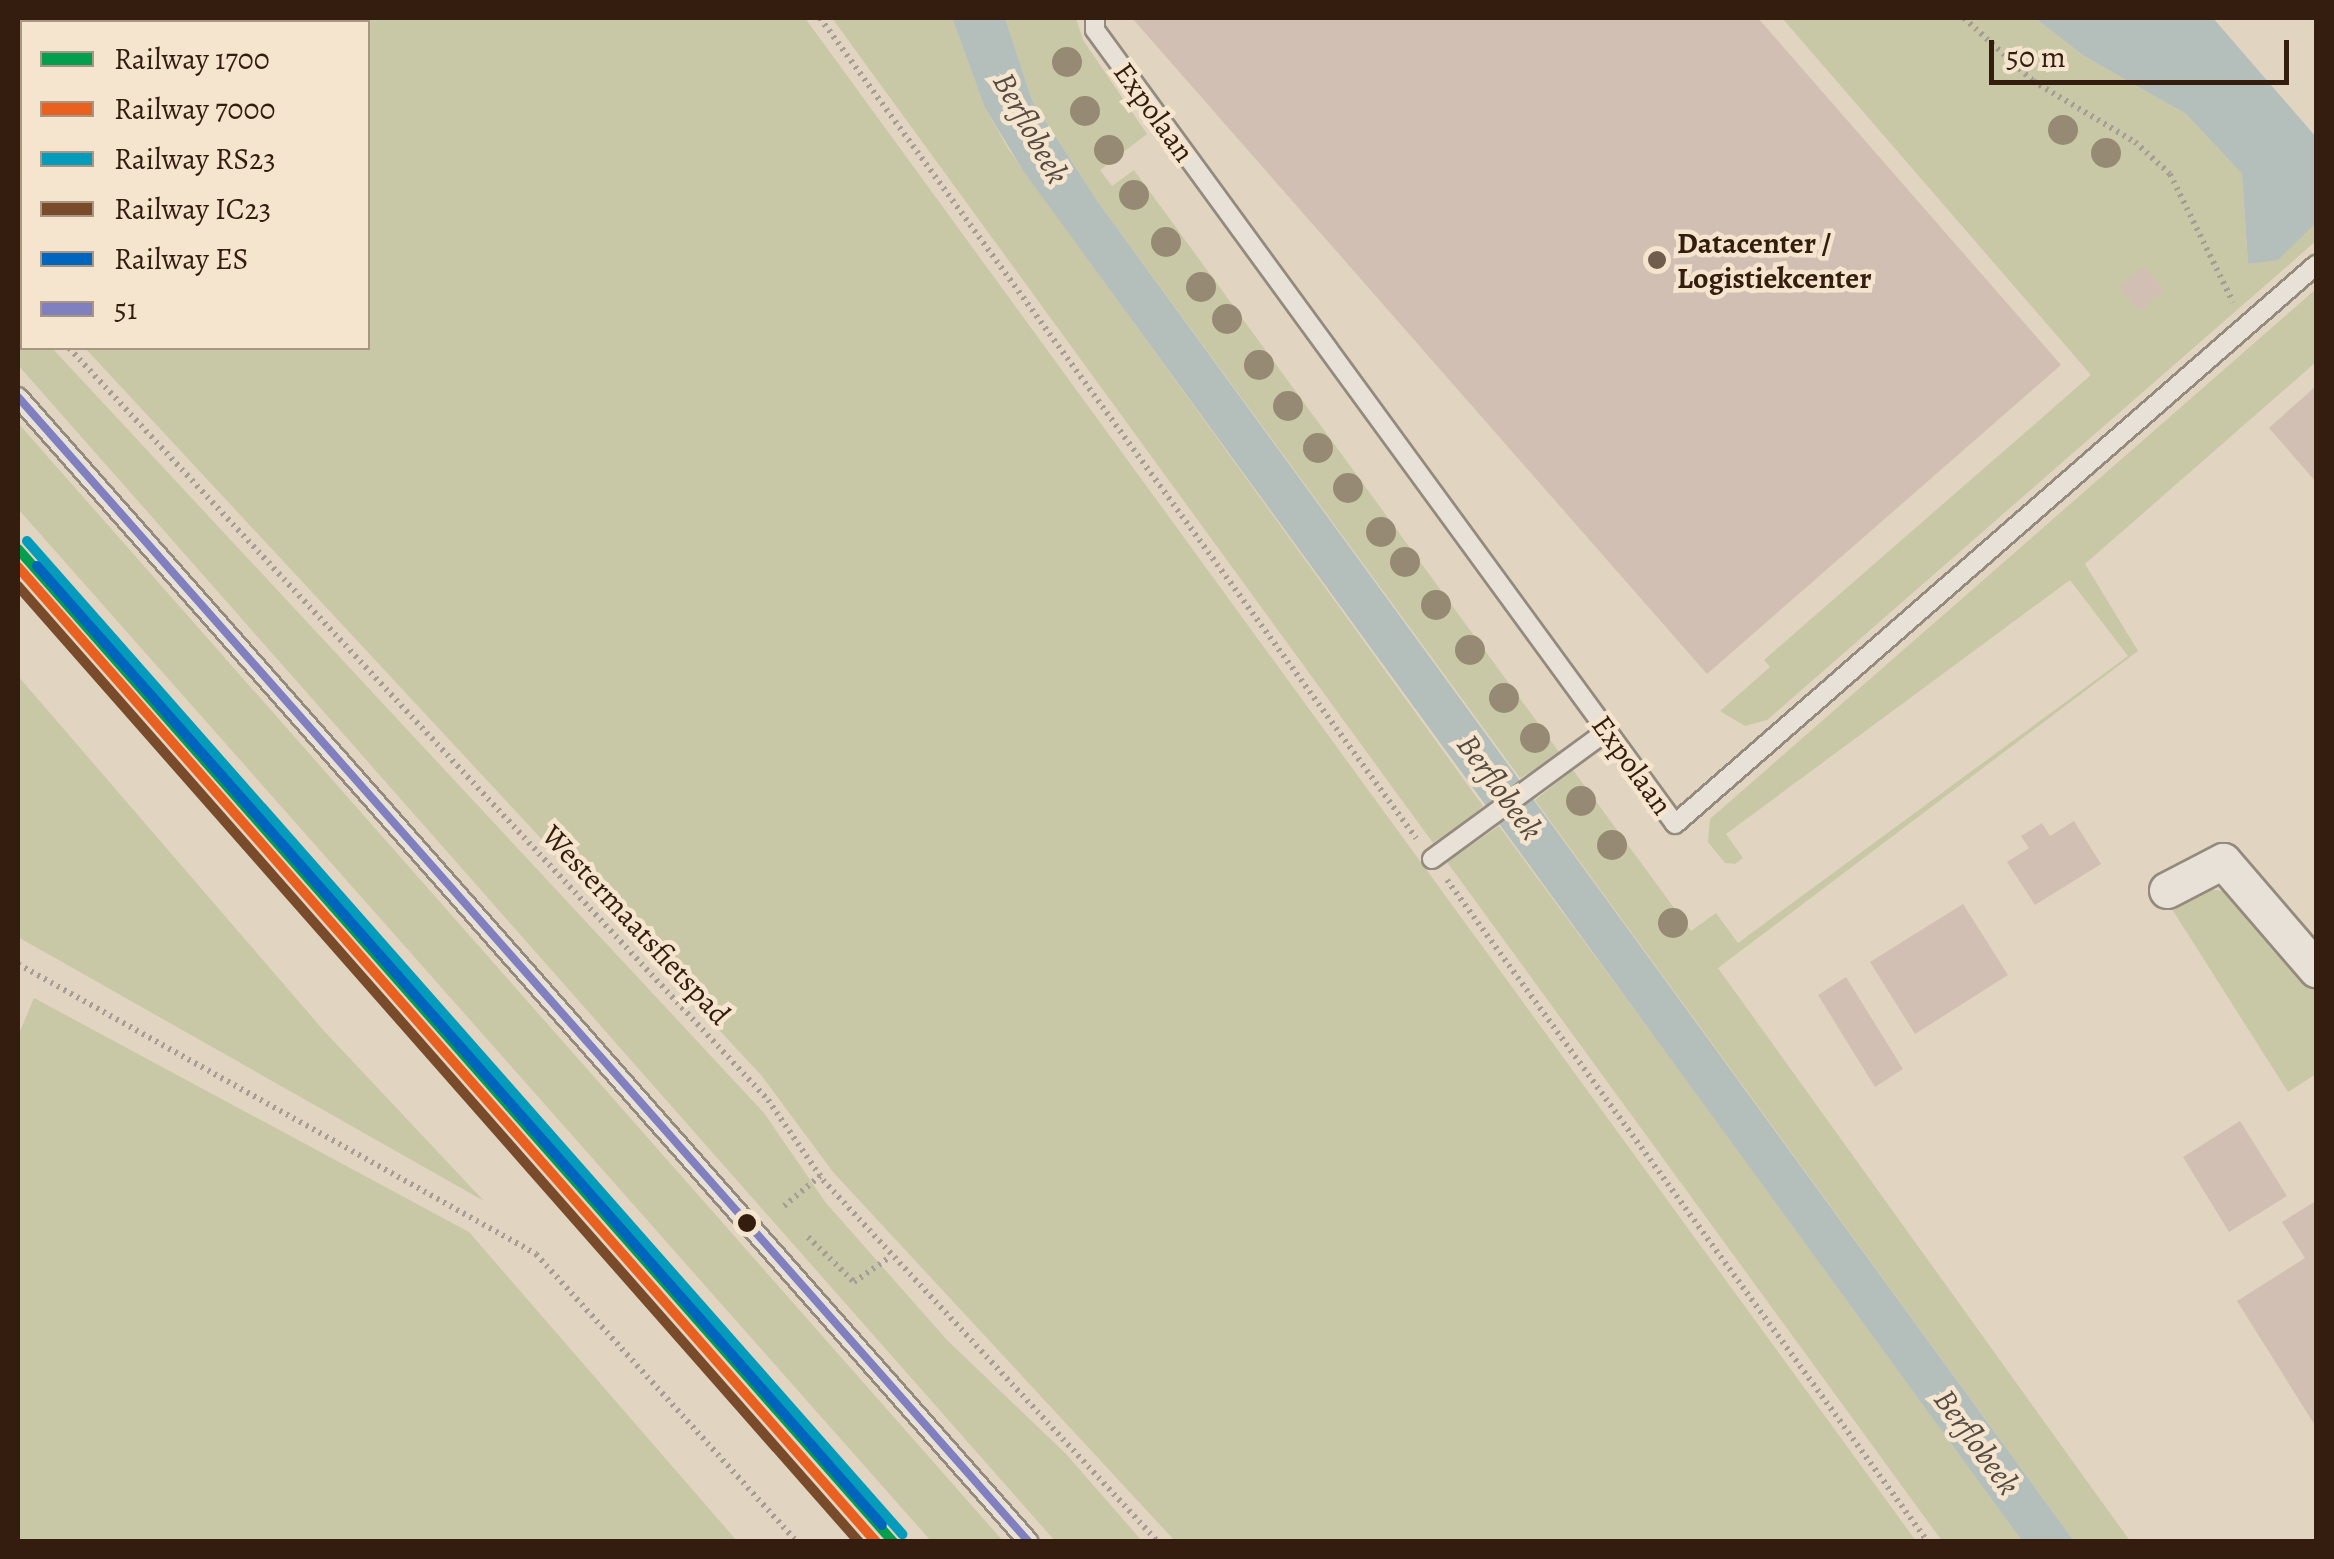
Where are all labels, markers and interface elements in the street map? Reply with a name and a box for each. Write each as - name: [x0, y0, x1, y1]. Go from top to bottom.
- legend: [20, 20, 370, 350]
- scale bar: [1994, 20, 2294, 82]
- text: 50 m: [2006, 37, 2066, 77]
- text: Railway 1700: [114, 39, 270, 79]
- street label: Expolaan: [1106, 55, 1202, 169]
- water label: Berflobeek: [985, 66, 1077, 190]
- text: Railway 7000: [114, 89, 275, 129]
- text: Railway RS23: [114, 139, 276, 179]
- text: Railway IC23: [114, 189, 271, 229]
- place label: Datacenter / Logistiekcenter: [1677, 225, 1871, 296]
- text: Railway ES: [114, 239, 249, 279]
- marker: Datacenter / Logistiekcenter: [1646, 249, 1668, 271]
- text: 51: [114, 289, 137, 329]
- street label: Expolaan: [1584, 708, 1680, 822]
- water label: Berflobeek: [1449, 727, 1551, 847]
- street label: Westermaatsfietspad: [534, 818, 738, 1032]
- unlabelled marker: [737, 1213, 757, 1233]
- water label: Berflobeek: [1926, 1382, 2028, 1502]

